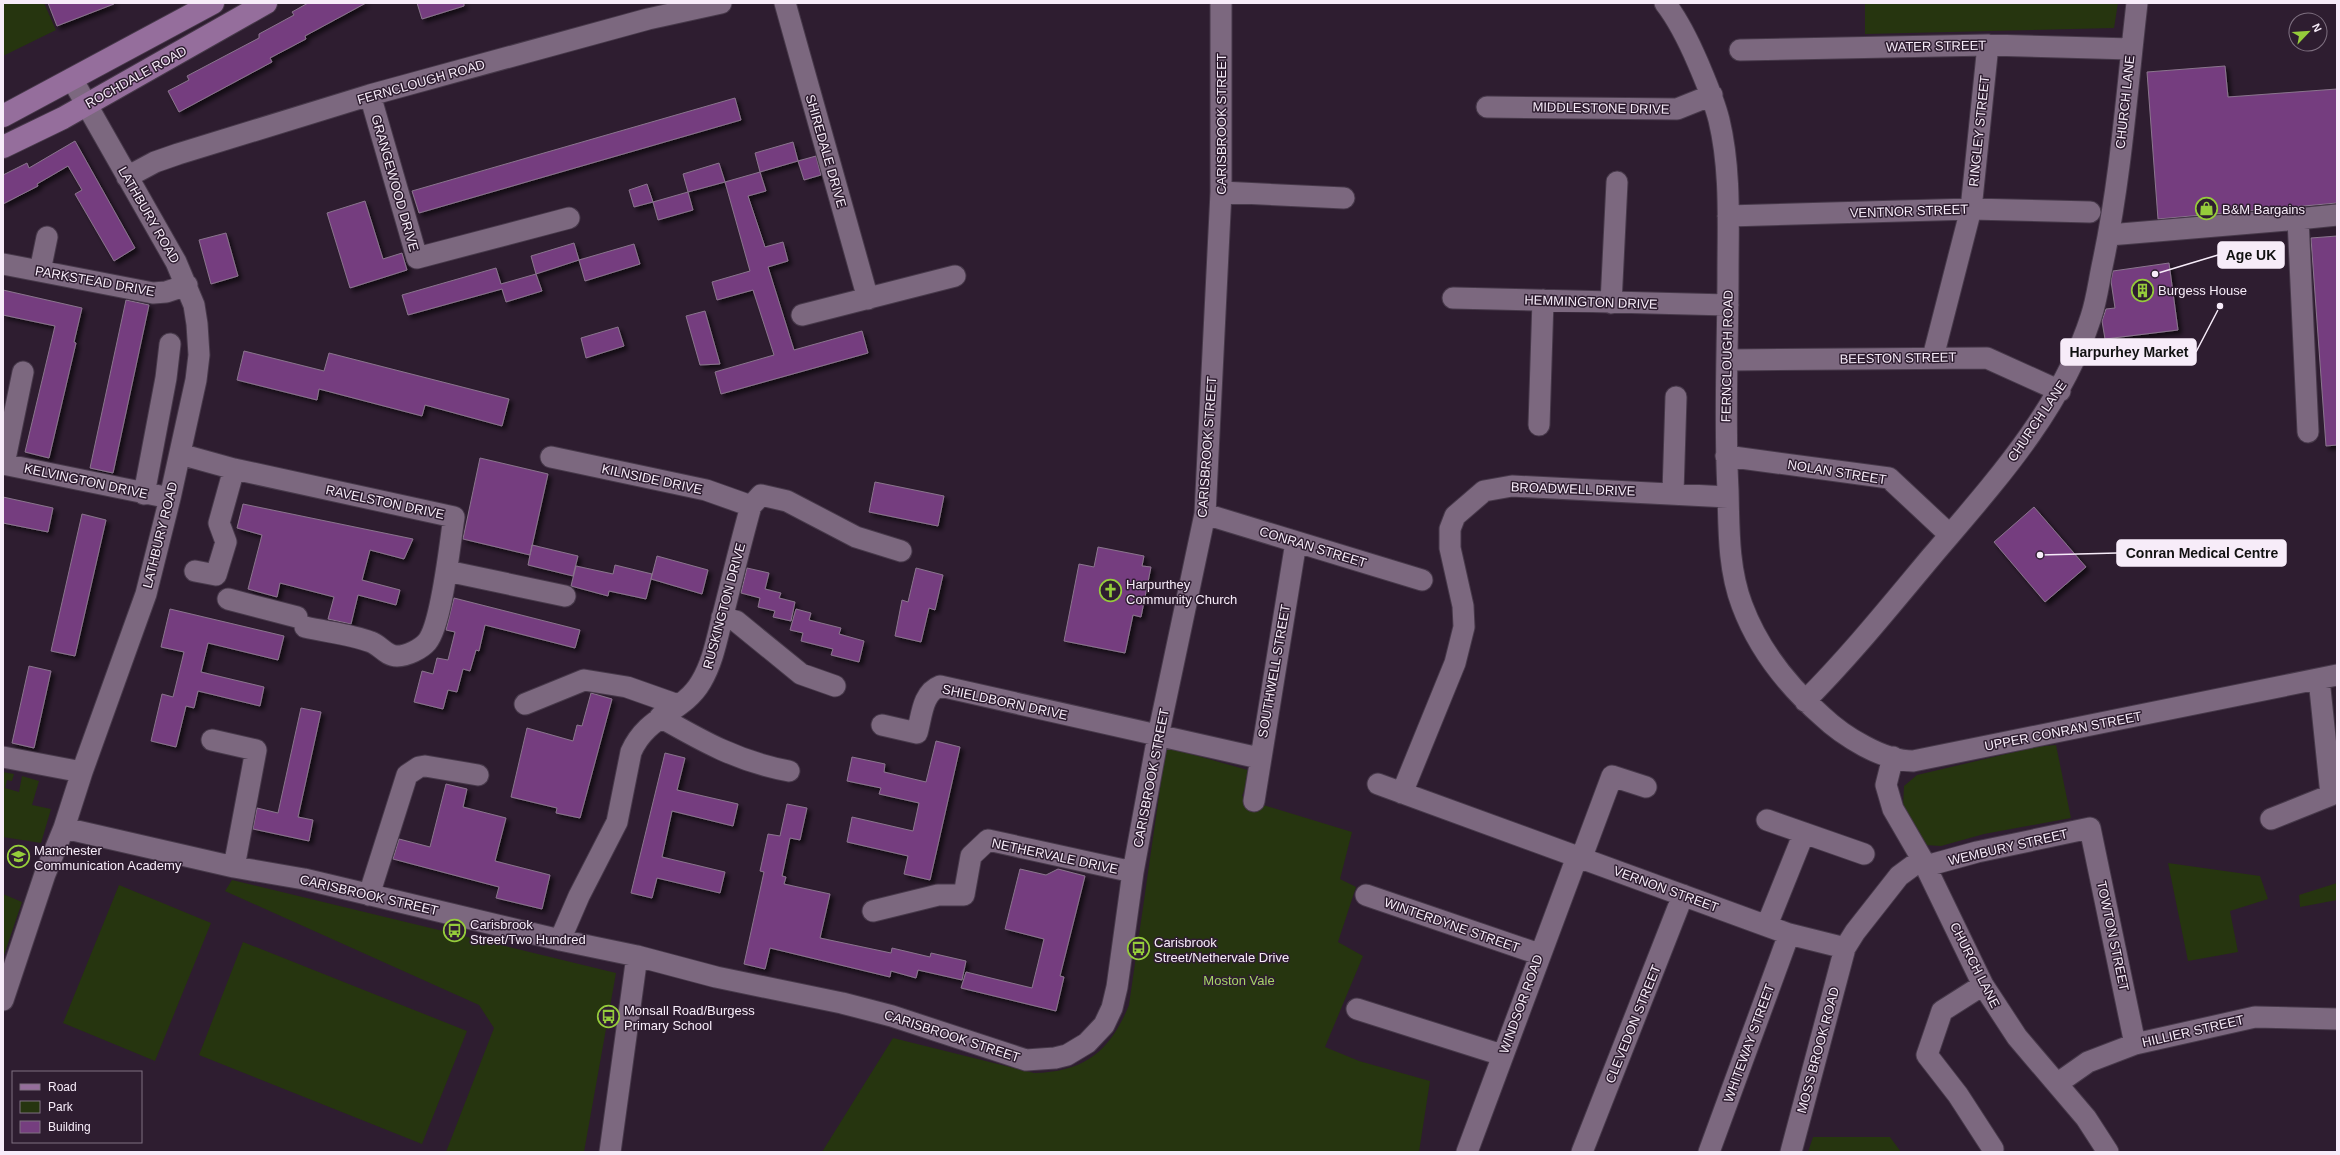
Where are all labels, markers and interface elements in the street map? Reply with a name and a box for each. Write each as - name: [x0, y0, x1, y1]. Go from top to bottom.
- north arrow: [2288, 12, 2328, 52]
- text: N: [2310, 22, 2324, 34]
- street label: WATER STREET: [1886, 38, 1986, 54]
- street label: ROCHDALE ROAD: [83, 43, 189, 111]
- street label: CARISBROOK STREET: [1214, 53, 1229, 195]
- street label: CHURCH LANE: [2113, 54, 2137, 149]
- street label: FERNCLOUGH ROAD: [355, 57, 487, 107]
- street label: RINGLEY STREET: [1966, 75, 1992, 187]
- street label: SHIREDALE DRIVE: [803, 93, 849, 210]
- street label: MIDDLESTONE DRIVE: [1532, 99, 1670, 117]
- street label: GRANGEWOOD DRIVE: [368, 113, 422, 253]
- street label: LATHBURY ROAD: [115, 164, 183, 266]
- shop icon: B&M Bargains: [2194, 196, 2220, 222]
- street label: VENTNOR STREET: [1850, 201, 1969, 221]
- place label: B&M Bargains: [2222, 202, 2306, 217]
- callout: Age UK: [2218, 242, 2284, 268]
- text: Age UK: [2226, 247, 2276, 263]
- street label: PARKSTEAD DRIVE: [34, 263, 156, 299]
- building icon: Burgess House: [2130, 277, 2156, 303]
- place label: Burgess House: [2158, 283, 2247, 298]
- street label: FERNCLOUGH ROAD: [1718, 290, 1736, 422]
- street label: HEMMINGTON DRIVE: [1524, 292, 1658, 312]
- callout: Harpurhey Market: [2061, 339, 2196, 365]
- text: Harpurhey Market: [2069, 344, 2189, 360]
- street label: BEESTON STREET: [1839, 349, 1957, 367]
- street label: CARISBROOK STREET: [1195, 376, 1219, 518]
- street label: CHURCH LANE: [2005, 378, 2070, 464]
- street label: NOLAN STREET: [1787, 457, 1887, 487]
- street label: KELVINGTON DRIVE: [23, 461, 149, 501]
- street label: KILNSIDE DRIVE: [600, 461, 704, 497]
- street label: BROADWELL DRIVE: [1511, 479, 1636, 499]
- street label: LATHBURY ROAD: [140, 480, 180, 590]
- street label: RAVELSTON DRIVE: [324, 482, 446, 522]
- street label: CONRAN STREET: [1258, 524, 1368, 570]
- callout: Conran Medical Centre: [2117, 540, 2286, 566]
- street label: RUSKINGTON DRIVE: [700, 541, 748, 671]
- text: Conran Medical Centre: [2126, 545, 2278, 561]
- place label: Harpurthey Community Church: [1126, 577, 1237, 607]
- church icon: Harpurthey Community Church: [1097, 578, 1123, 604]
- street label: SOUTHWELL STREET: [1255, 603, 1293, 739]
- street label: SHIELDBORN DRIVE: [941, 681, 1069, 723]
- street label: CARISBROOK STREET: [1130, 707, 1172, 849]
- street label: UPPER CONRAN STREET: [1983, 708, 2143, 754]
- street label: WEMBURY STREET: [1947, 826, 2069, 868]
- street label: NETHERVALE DRIVE: [990, 835, 1120, 877]
- place label: Manchester Communication Academy: [34, 843, 182, 873]
- school or university icon: Manchester Communication Academy: [6, 844, 32, 870]
- street label: VERNON STREET: [1612, 863, 1721, 915]
- street label: CARISBROOK STREET: [298, 872, 440, 918]
- street label: TOWTON STREET: [2094, 880, 2132, 992]
- street label: WINTERDYNE STREET: [1382, 895, 1522, 955]
- place label: Carisbrook Street/Two Hundred: [470, 917, 586, 947]
- bus stop icon: Carisbrook Street/Two Hundred: [442, 918, 468, 944]
- street label: CHURCH LANE: [1947, 920, 2003, 1011]
- place label: Carisbrook Street/Nethervale Drive: [1154, 935, 1289, 965]
- bus stop icon: Carisbrook Street/Nethervale Drive: [1126, 936, 1152, 962]
- street label: WINDSOR ROAD: [1496, 953, 1546, 1055]
- street label: CLEVEDON STREET: [1602, 963, 1664, 1085]
- park label: Moston Vale: [1203, 973, 1275, 988]
- street label: WHITEWAY STREET: [1721, 982, 1777, 1104]
- street label: MOSS BROOK ROAD: [1794, 985, 1842, 1115]
- place label: Monsall Road/Burgess Primary School: [624, 1003, 755, 1033]
- bus stop icon: Monsall Road/Burgess Primary School: [595, 1004, 621, 1030]
- street label: CARISBROOK STREET: [882, 1007, 1022, 1065]
- street label: HILLIER STREET: [2141, 1012, 2245, 1050]
- legend: [12, 1071, 142, 1143]
- text: Road: [48, 1080, 77, 1094]
- text: Park: [48, 1100, 74, 1114]
- text: Building: [48, 1120, 91, 1134]

